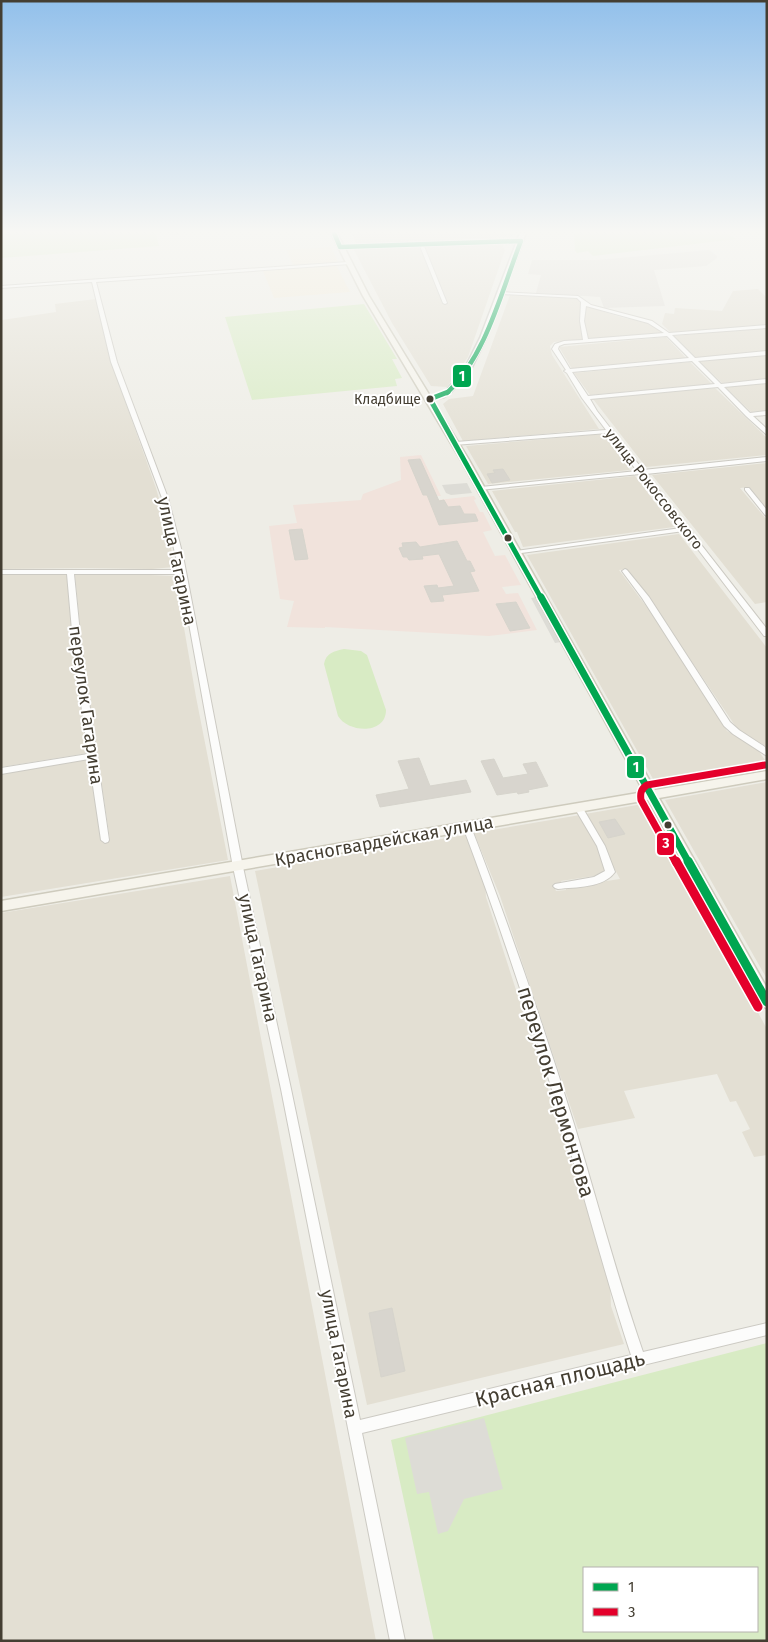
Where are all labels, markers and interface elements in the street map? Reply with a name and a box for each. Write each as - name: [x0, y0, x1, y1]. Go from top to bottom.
- line badge: 1: [452, 364, 472, 388]
- text: 1: [459, 368, 465, 385]
- place label: Кладбище: [354, 391, 421, 408]
- marker: Кладбище: [425, 394, 435, 404]
- street label: улица Рокоссовского: [601, 425, 707, 553]
- street label: улица Гагарина: [153, 495, 201, 627]
- unlabelled marker: [503, 533, 513, 543]
- street label: переулок Гагарина: [64, 624, 108, 786]
- line badge: 1: [626, 755, 645, 779]
- text: 1: [633, 759, 639, 776]
- street label: Красногвардейская улица: [273, 811, 495, 871]
- unlabelled marker: [663, 820, 673, 830]
- line badge: 3: [656, 832, 675, 856]
- text: 3: [661, 835, 670, 852]
- street label: улица Гагарина: [234, 892, 282, 1024]
- street label: переулок Лермонтова: [511, 983, 601, 1201]
- street label: улица Гагарина: [316, 1288, 362, 1420]
- street label: Красная площадь: [472, 1345, 648, 1413]
- legend: [583, 1567, 758, 1632]
- text: 1: [628, 1578, 635, 1596]
- text: 3: [628, 1603, 636, 1621]

